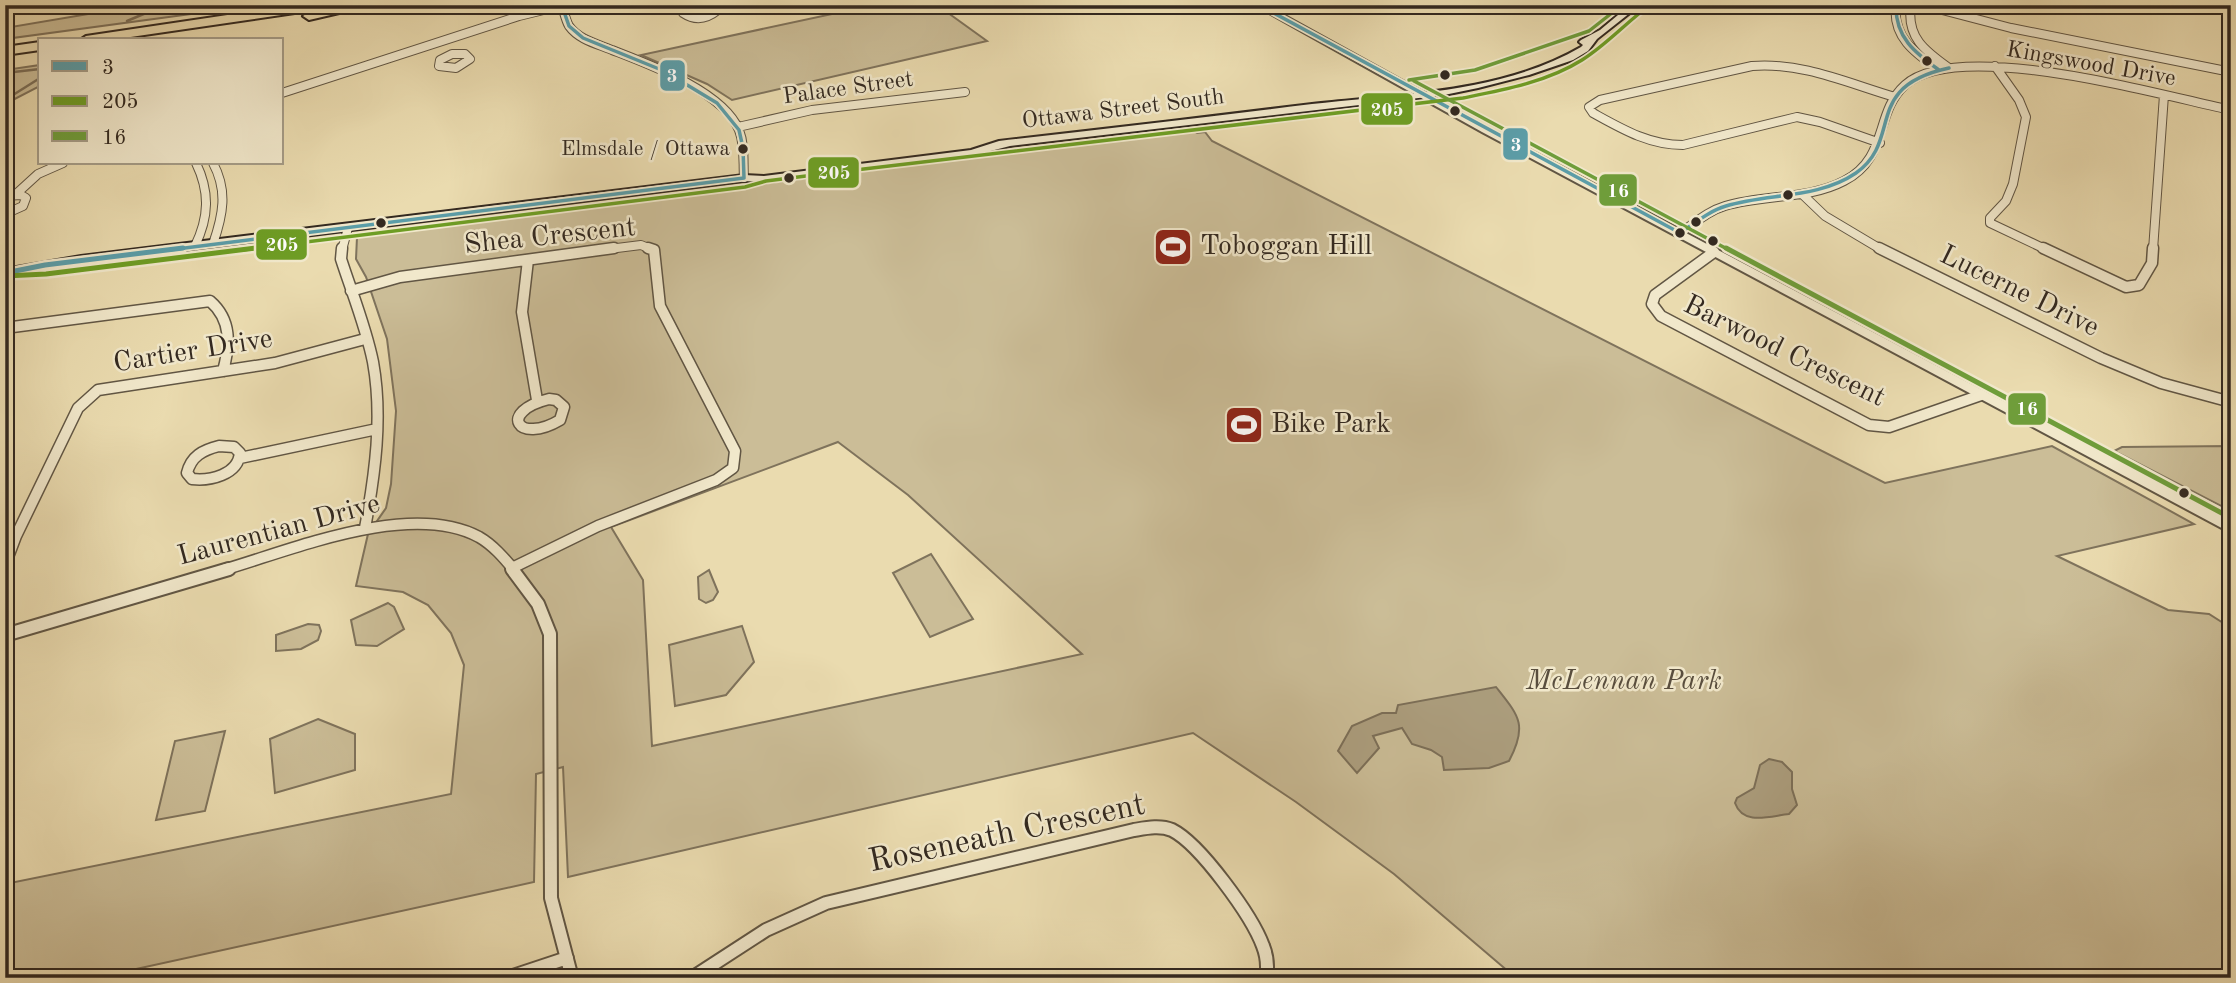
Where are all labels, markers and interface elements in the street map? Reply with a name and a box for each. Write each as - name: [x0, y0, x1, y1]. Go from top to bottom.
- legend: [38, 38, 284, 164]
- street label: Kingswood Drive: [2004, 38, 2178, 90]
- unlabelled marker: [1920, 54, 1934, 68]
- text: 3: [102, 58, 114, 79]
- line badge: 3: [659, 59, 686, 92]
- street label: Palace Street: [781, 67, 915, 109]
- text: 3: [666, 68, 678, 87]
- unlabelled marker: [1438, 68, 1452, 82]
- street label: Ottawa Street South: [1020, 85, 1226, 133]
- text: 205: [102, 92, 139, 113]
- line badge: 205: [1360, 92, 1414, 126]
- text: 205: [1370, 102, 1404, 121]
- unlabelled marker: [1448, 104, 1462, 118]
- line badge: 3: [1502, 127, 1529, 161]
- text: 16: [102, 128, 126, 149]
- text: 3: [1510, 137, 1522, 156]
- place label: Elmsdale / Ottawa: [561, 139, 730, 160]
- marker: Elmsdale / Ottawa: [736, 142, 750, 156]
- line badge: 205: [807, 156, 860, 189]
- text: 205: [817, 165, 851, 184]
- unlabelled marker: [782, 171, 796, 185]
- line badge: 16: [1598, 173, 1638, 207]
- text: 16: [1607, 183, 1629, 202]
- unlabelled marker: [1781, 188, 1795, 202]
- street label: Shea Crescent: [463, 214, 637, 260]
- unlabelled marker: [1689, 215, 1703, 229]
- unlabelled marker: [374, 216, 388, 230]
- sports icon: Toboggan Hill: [1152, 226, 1194, 268]
- unlabelled marker: [1673, 226, 1687, 240]
- line badge: 205: [255, 228, 308, 261]
- place label: Toboggan Hill: [1200, 233, 1372, 261]
- unlabelled marker: [1706, 234, 1720, 248]
- text: 205: [265, 237, 299, 256]
- street label: Lucerne Drive: [1935, 241, 2103, 343]
- street label: Barwood Crescent: [1679, 291, 1889, 413]
- street label: Cartier Drive: [111, 326, 275, 378]
- line badge: 16: [2007, 392, 2047, 426]
- text: 16: [2016, 401, 2038, 420]
- sports icon: Bike Park: [1223, 404, 1265, 446]
- place label: Bike Park: [1271, 411, 1391, 439]
- unlabelled marker: [2177, 486, 2191, 500]
- street label: Laurentian Drive: [175, 491, 383, 571]
- park label: McLennan Park: [1525, 668, 1722, 696]
- street label: Roseneath Crescent: [866, 789, 1148, 879]

